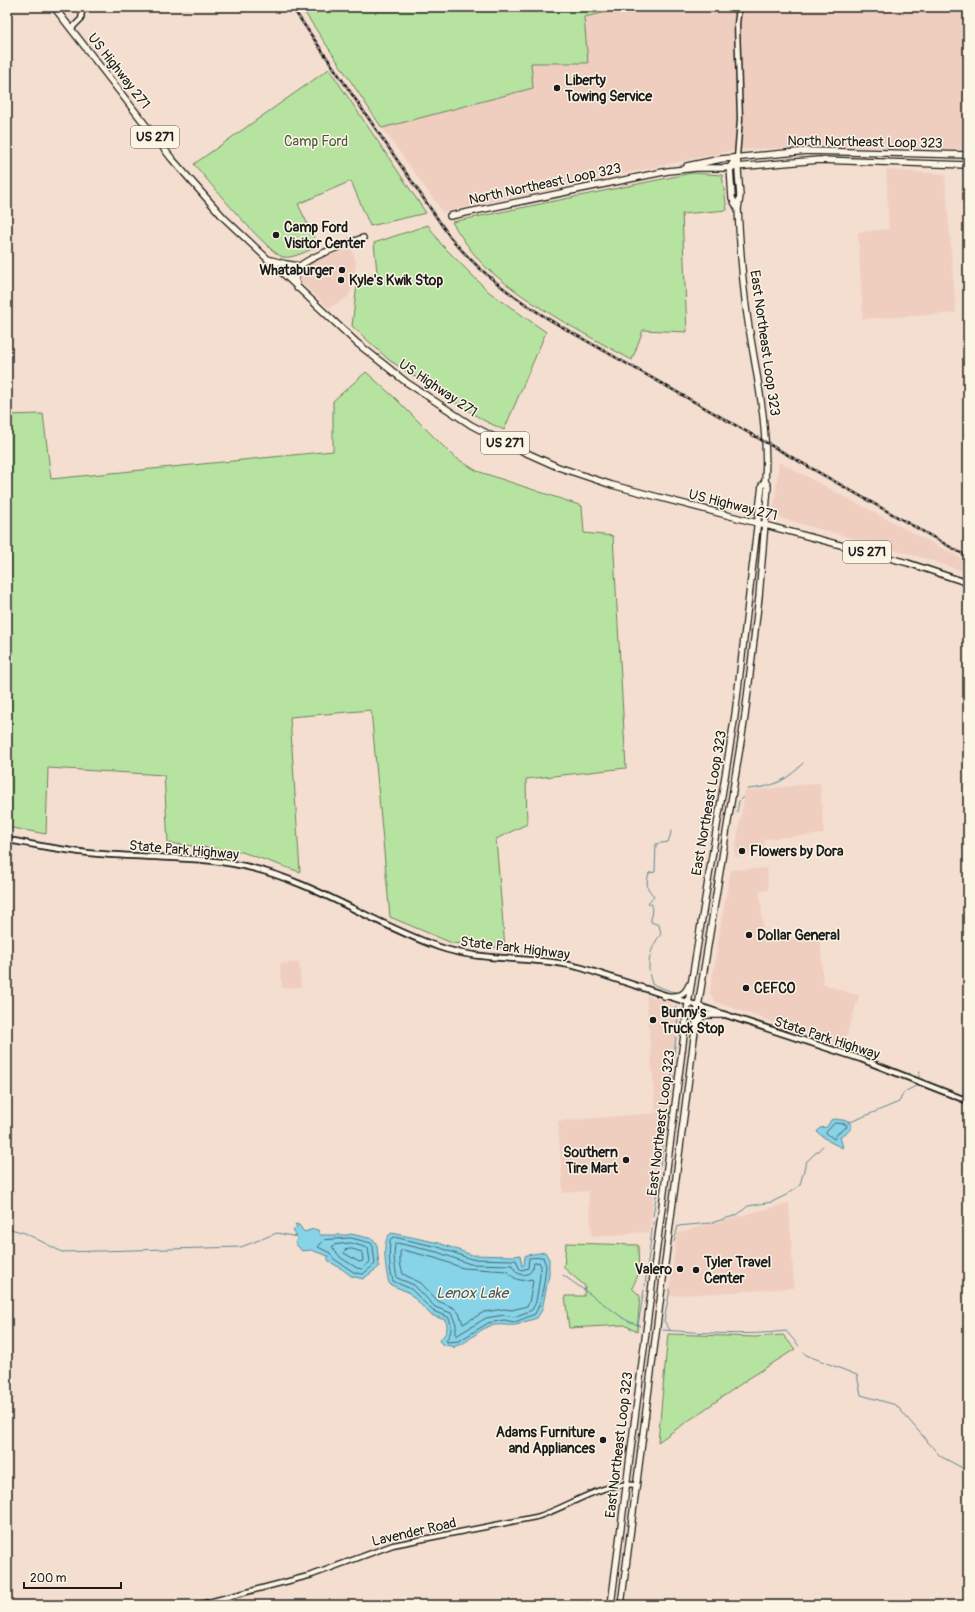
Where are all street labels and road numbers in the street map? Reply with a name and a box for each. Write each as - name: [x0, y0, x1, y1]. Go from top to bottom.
- street label: US Highway 271: [84, 30, 154, 112]
- road number: US 271: [131, 126, 179, 148]
- street label: North Northeast Loop 323: [787, 132, 943, 152]
- street label: North Northeast Loop 323: [467, 159, 623, 208]
- street label: East Northeast Loop 323: [746, 269, 784, 417]
- street label: US Highway 271: [395, 355, 481, 421]
- road number: US 271: [481, 432, 529, 454]
- street label: US Highway 271: [687, 486, 779, 524]
- road number: US 271: [843, 541, 891, 563]
- street label: East Northeast Loop 323: [688, 729, 730, 877]
- street label: State Park Highway: [128, 837, 240, 863]
- street label: State Park Highway: [459, 933, 571, 963]
- street label: State Park Highway: [772, 1013, 882, 1063]
- street label: East Northeast Loop 323: [644, 1049, 678, 1197]
- street label: East Northeast Loop 323: [602, 1371, 636, 1519]
- street label: Lavender Road: [370, 1514, 458, 1550]

